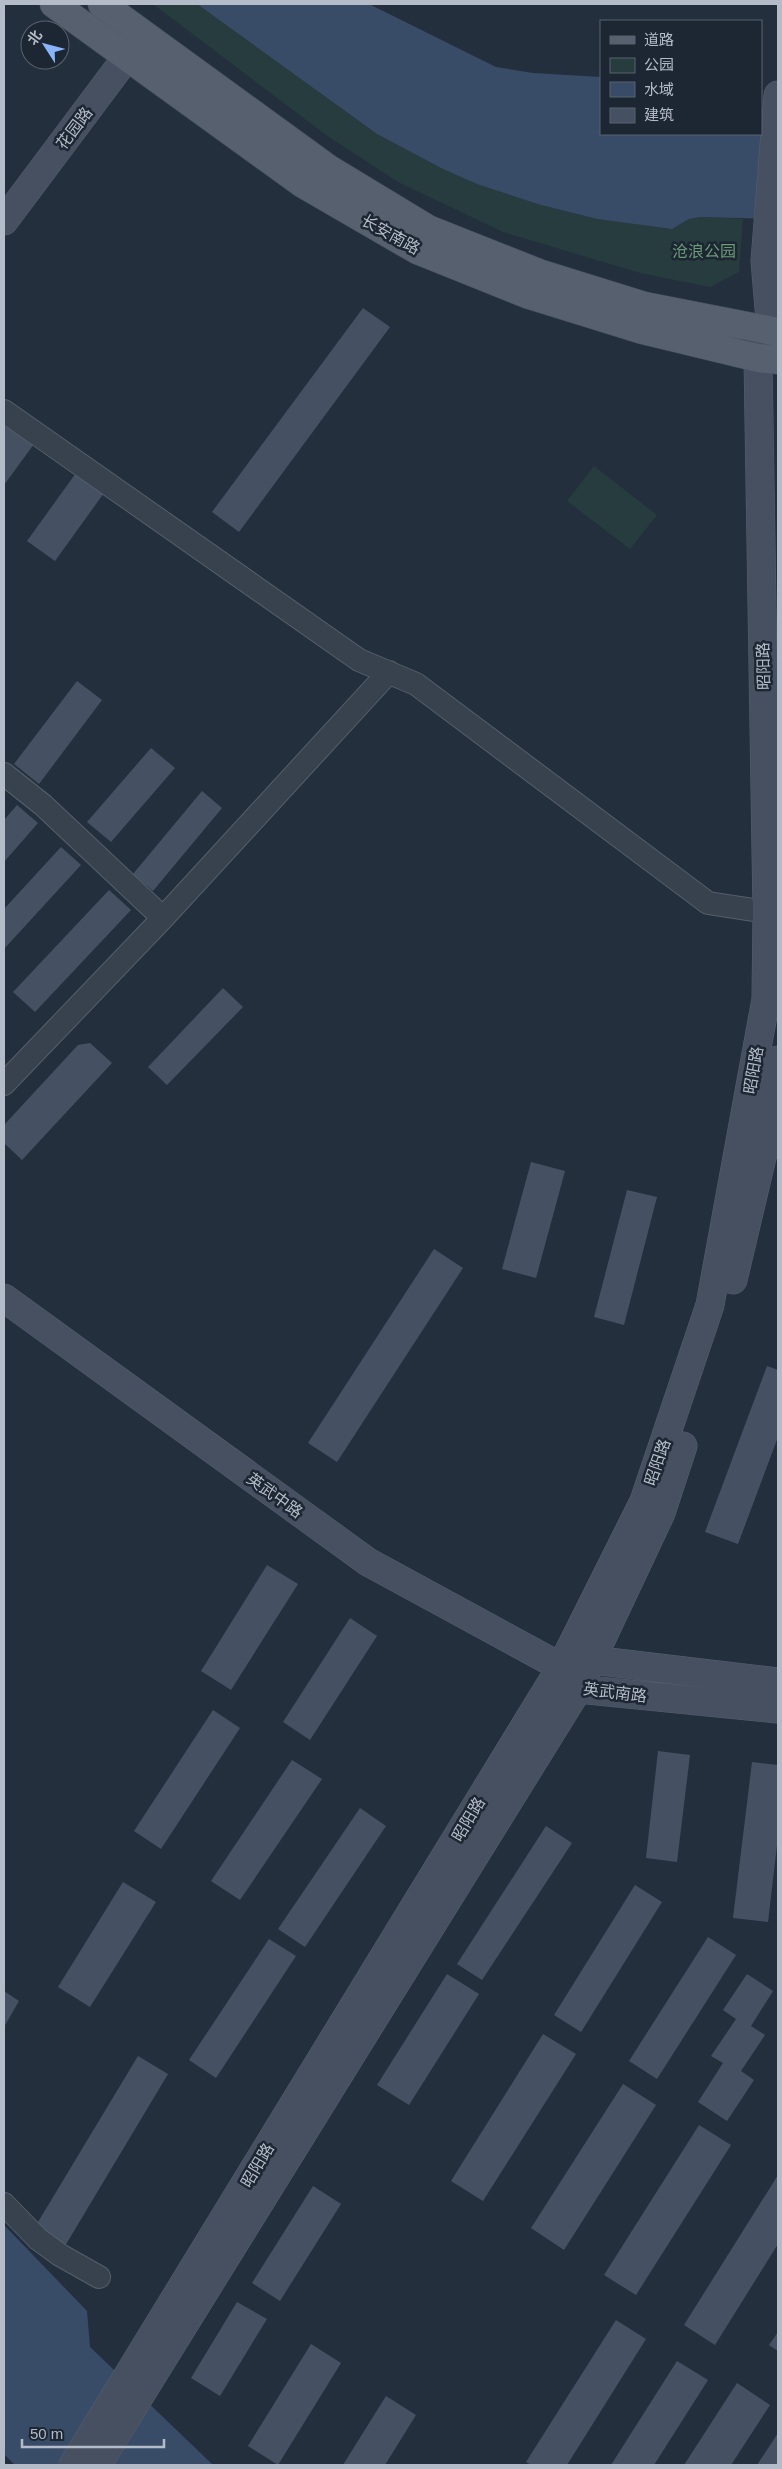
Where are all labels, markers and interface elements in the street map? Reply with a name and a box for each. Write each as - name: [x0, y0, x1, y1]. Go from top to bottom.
- north arrow: [20, 20, 70, 70]
- legend: [600, 20, 762, 135]
- text: 北: [24, 27, 45, 48]
- text: 道路: [644, 31, 674, 48]
- text: 公园: [644, 56, 674, 73]
- text: 水域: [644, 81, 674, 98]
- street label: 花园路: [53, 104, 96, 153]
- text: 建筑: [644, 106, 674, 123]
- street label: 长安南路: [359, 211, 423, 257]
- park label: 沧浪公园: [672, 243, 736, 260]
- street label: 昭阳路: [755, 642, 772, 690]
- street label: 昭阳路: [741, 1045, 766, 1095]
- street label: 昭阳路: [642, 1437, 673, 1488]
- street label: 英武中路: [244, 1470, 306, 1521]
- street label: 英武南路: [582, 1680, 648, 1705]
- street label: 昭阳路: [449, 1794, 488, 1844]
- street label: 昭阳路: [238, 2140, 277, 2190]
- scale bar: [22, 2416, 165, 2448]
- text: 50 m: [30, 2425, 63, 2442]

